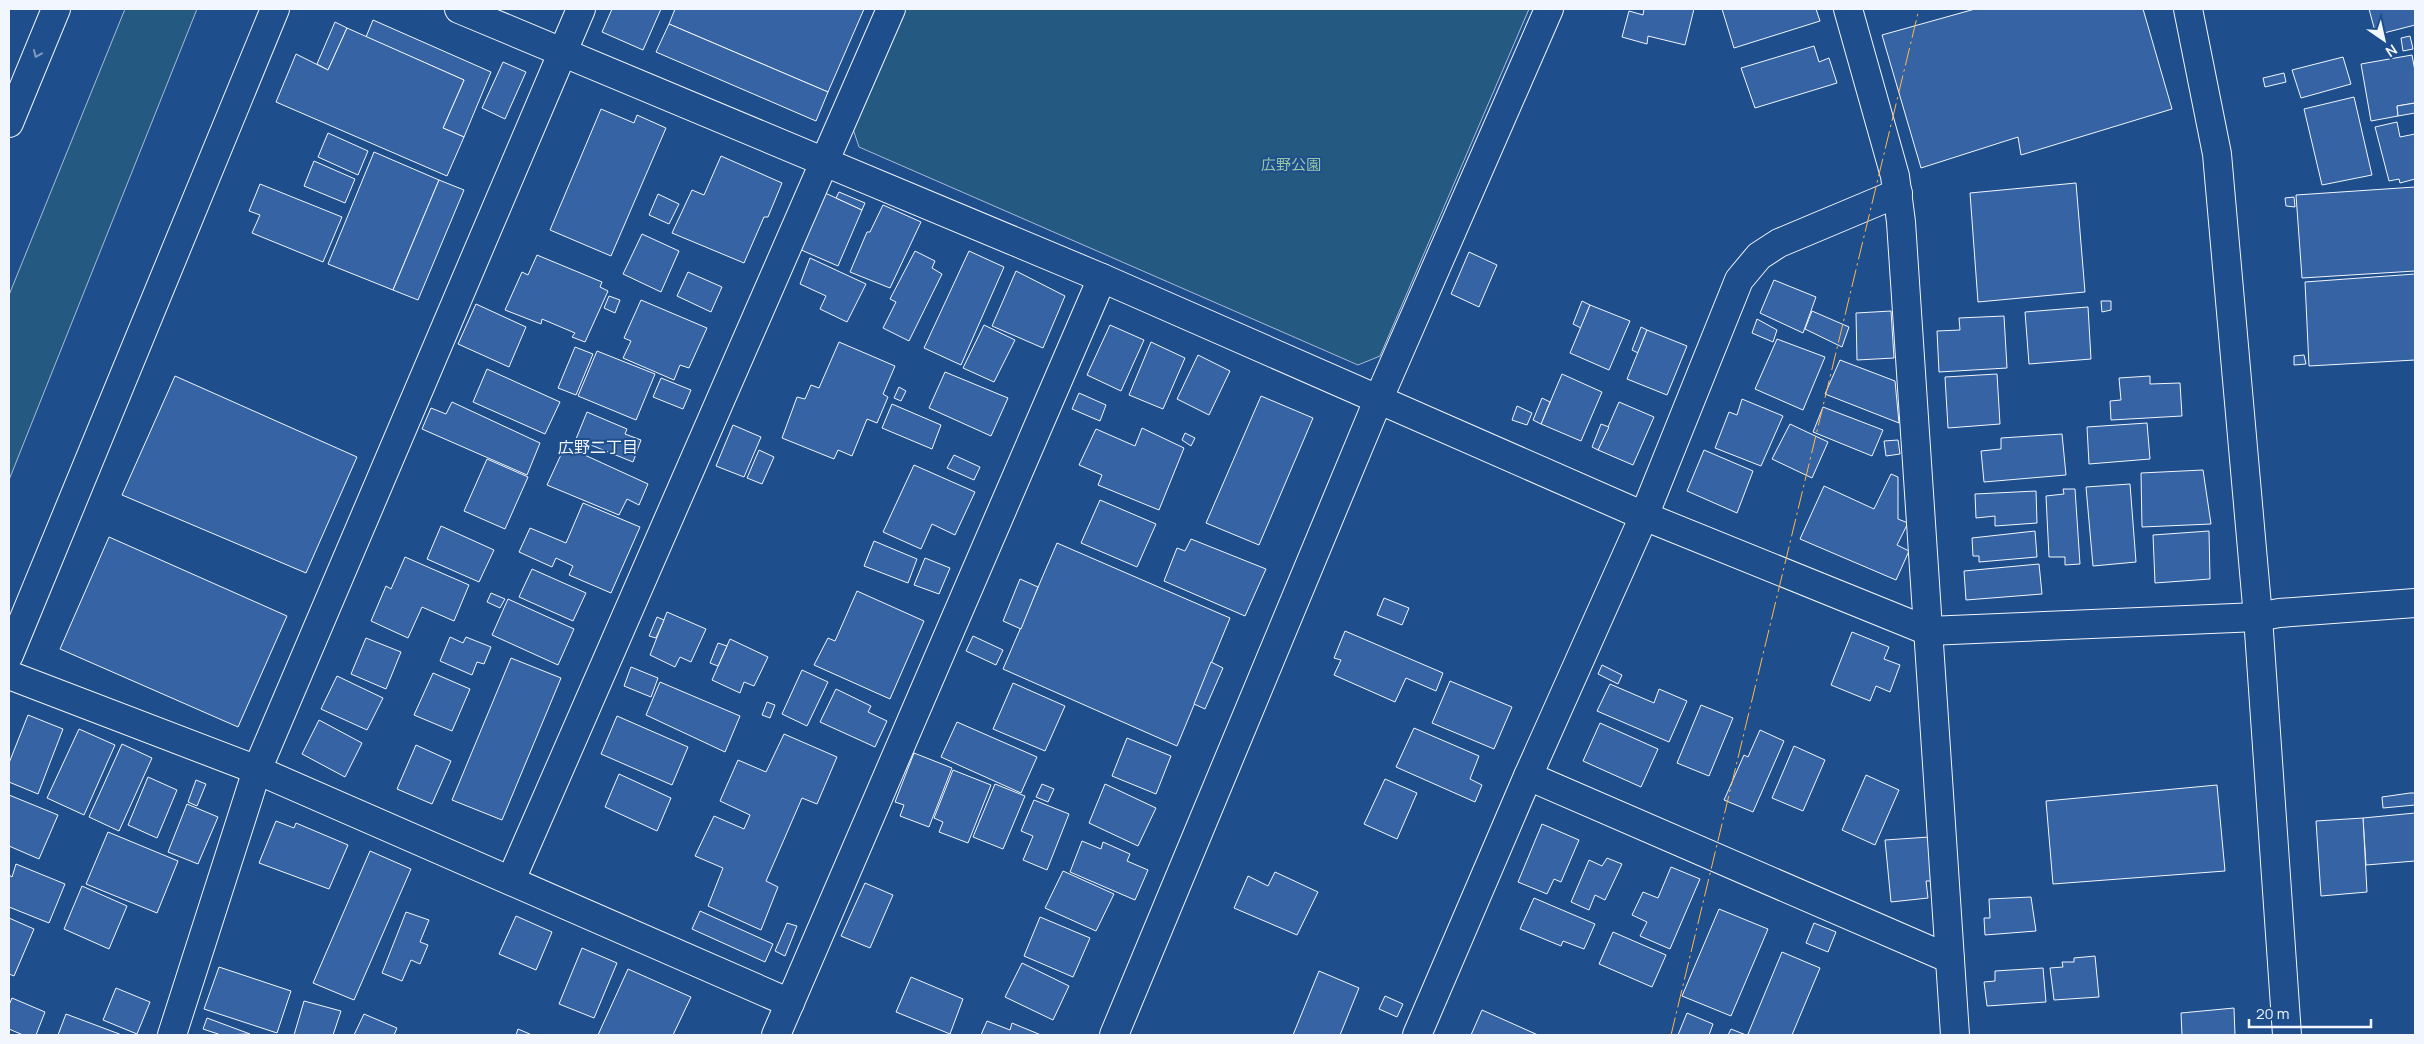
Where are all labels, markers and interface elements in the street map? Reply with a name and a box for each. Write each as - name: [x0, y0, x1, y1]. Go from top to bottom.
- north arrow: [2359, 15, 2409, 65]
- text: N: [2382, 41, 2401, 62]
- one-way arrow: [33, 49, 43, 58]
- park label: 広野公園: [1261, 154, 1321, 175]
- district label: 広野二丁目: [558, 436, 638, 458]
- scale bar: [2249, 996, 2372, 1028]
- text: 20 m: [2256, 1003, 2289, 1024]

